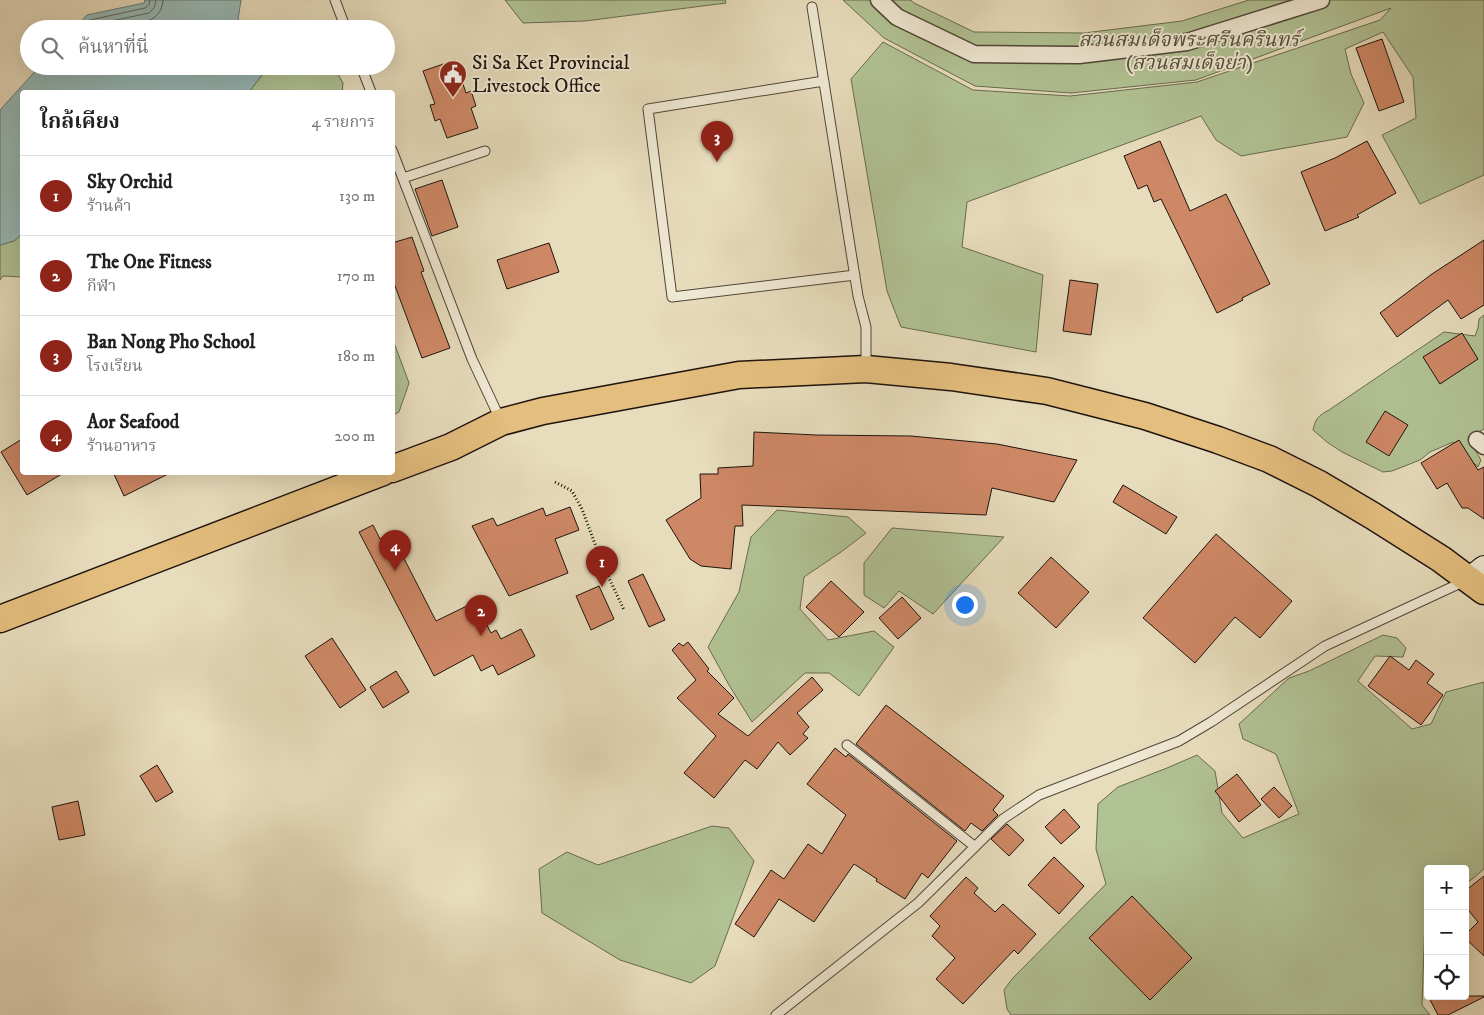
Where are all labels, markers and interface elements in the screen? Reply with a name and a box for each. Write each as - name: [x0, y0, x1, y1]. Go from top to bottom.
- search box: [20, 20, 395, 75]
- park label: สวนสมเด็จพระศรีนครินทร์ (สวนสมเด็จย่า): [1078, 28, 1305, 76]
- icon: search: [38, 34, 66, 62]
- text: ค้นหาที่นี่: [78, 36, 149, 59]
- place label: Si Sa Ket Provincial Livestock Office: [472, 51, 629, 99]
- public building icon: Si Sa Ket Provincial Livestock Office: [438, 59, 468, 98]
- text: ใกล้เคียง: [40, 109, 120, 135]
- text: 4 รายการ: [311, 112, 375, 132]
- pin: 3: [701, 121, 733, 162]
- text: Sky Orchid: [87, 171, 172, 194]
- text: 1: [53, 186, 59, 206]
- text: 130 m: [339, 186, 375, 206]
- text: ร้านค้า: [87, 196, 131, 216]
- text: The One Fitness: [87, 251, 211, 274]
- text: 2: [52, 266, 60, 286]
- text: 170 m: [337, 266, 375, 286]
- text: กีฬา: [87, 276, 116, 296]
- text: Ban Nong Pho School: [87, 331, 255, 354]
- text: 3: [53, 346, 59, 366]
- text: 180 m: [337, 346, 375, 366]
- text: โรงเรียน: [87, 356, 143, 376]
- text: Aor Seafood: [87, 411, 179, 434]
- text: 4: [51, 426, 61, 446]
- text: 200 m: [334, 426, 375, 446]
- text: ร้านอาหาร: [87, 436, 156, 456]
- pin: 4: [379, 530, 411, 571]
- pin: 1: [586, 546, 618, 587]
- your location: [952, 592, 978, 618]
- pin: 2: [465, 595, 497, 636]
- map controls: [1424, 865, 1469, 1000]
- button: +: [1424, 865, 1469, 910]
- button: −: [1424, 910, 1469, 955]
- button: locate: [1424, 955, 1469, 1000]

